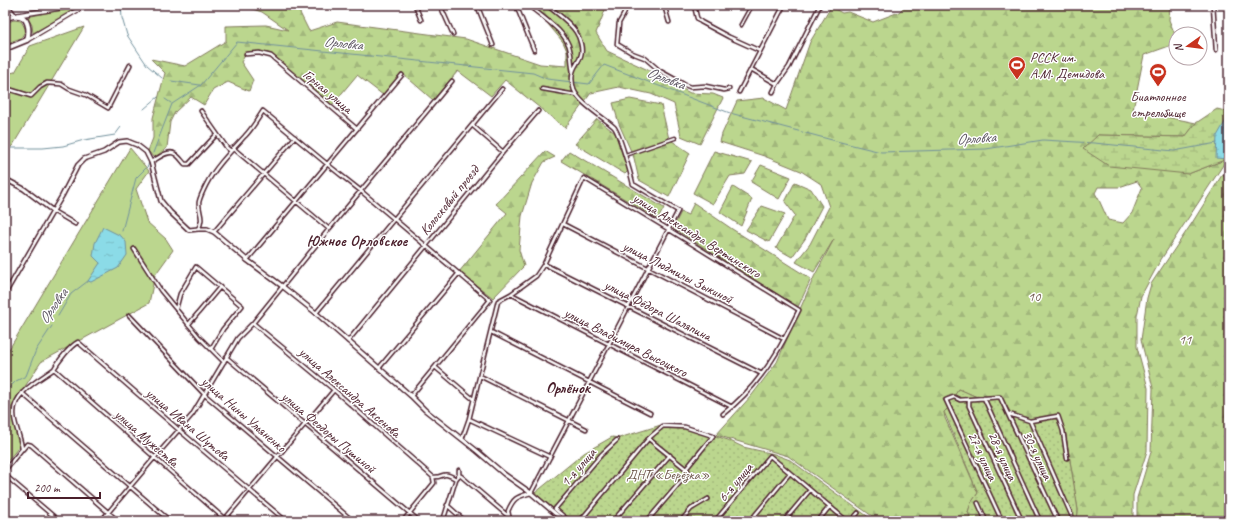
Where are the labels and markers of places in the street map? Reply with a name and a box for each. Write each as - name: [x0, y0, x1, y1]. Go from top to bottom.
- place label: РССК им. А.М. Демидова: [1030, 49, 1105, 82]
- sports icon: РССК им. А.М. Демидова: [1007, 55, 1027, 80]
- sports icon: Биатлонное стрельбище: [1148, 62, 1168, 87]
- place label: Биатлонное стрельбище: [1130, 88, 1187, 121]

